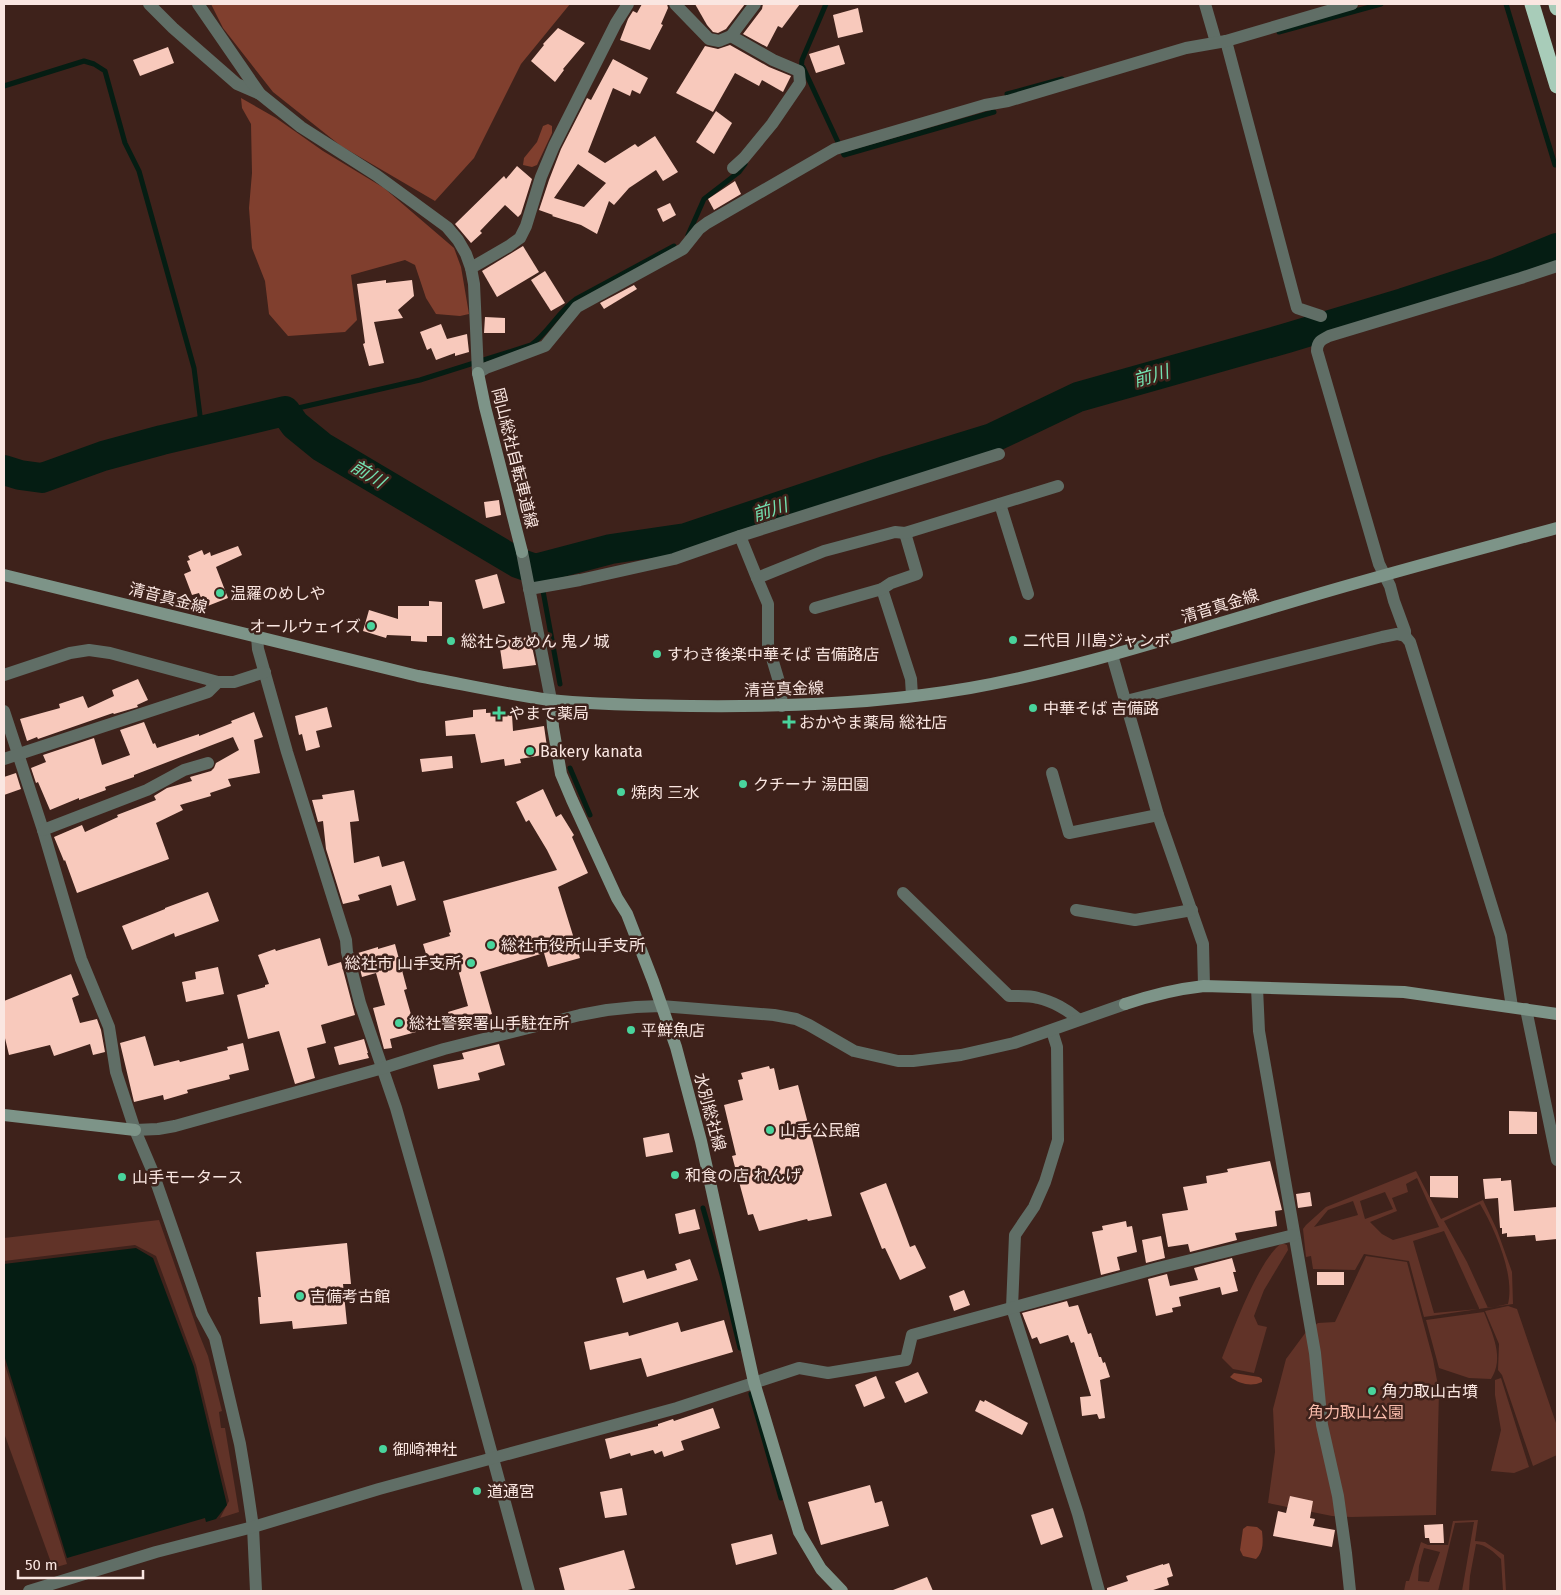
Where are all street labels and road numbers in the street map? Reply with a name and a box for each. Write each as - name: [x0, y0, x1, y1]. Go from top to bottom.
- street label: 岡山総社自転車道線: [488, 386, 542, 530]
- street label: 清音真金線: [127, 579, 209, 617]
- street label: 清音真金線: [1179, 585, 1261, 627]
- street label: 清音真金線: [744, 678, 824, 700]
- street label: 水別総社線: [690, 1071, 730, 1153]

